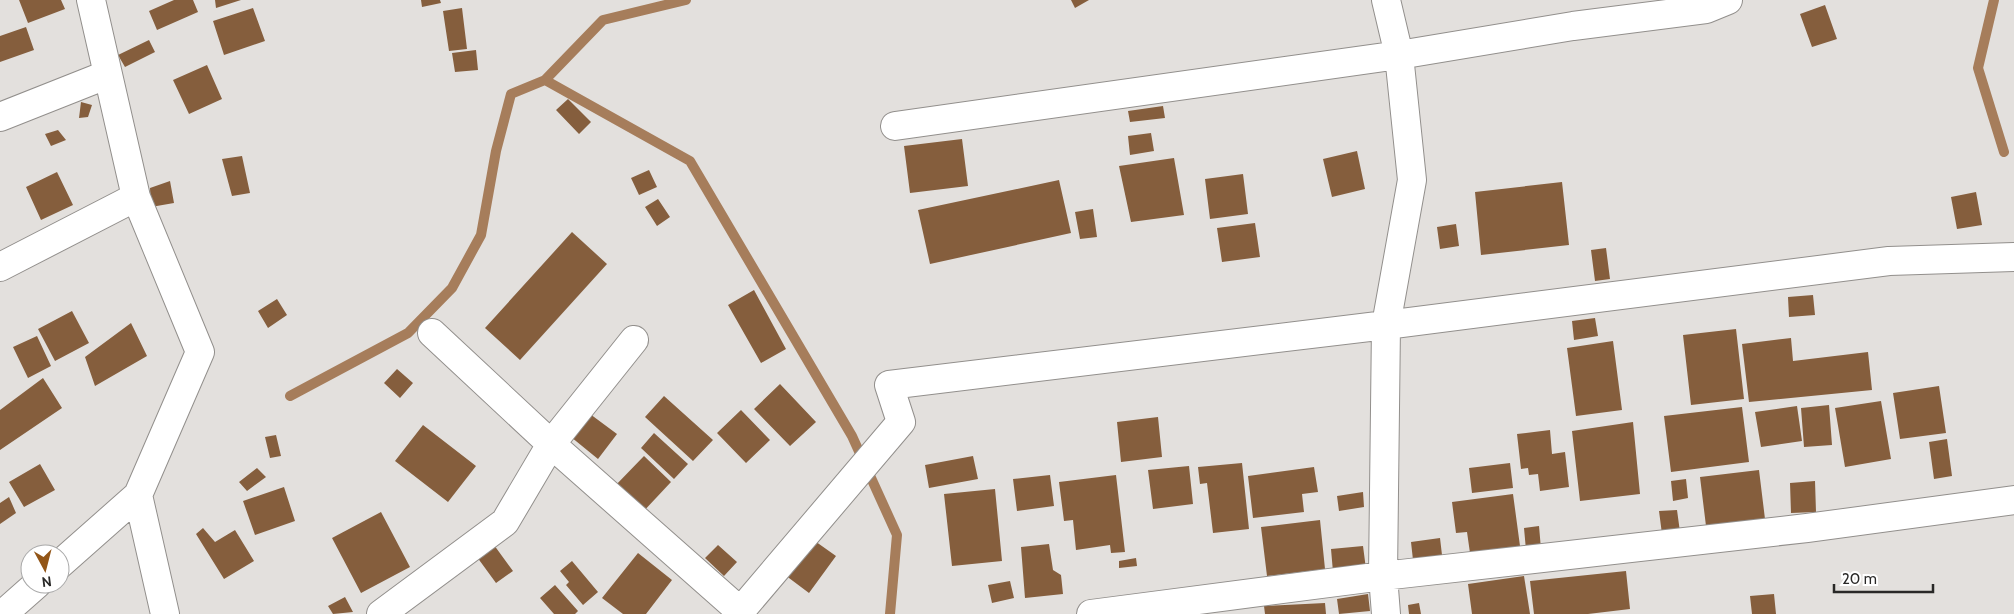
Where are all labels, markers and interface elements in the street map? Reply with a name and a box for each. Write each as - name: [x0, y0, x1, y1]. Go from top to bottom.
- north arrow: [20, 544, 70, 594]
- scale bar: [1834, 562, 1933, 594]
- text: 20 m: [1842, 570, 1877, 588]
- text: N: [41, 572, 53, 591]

